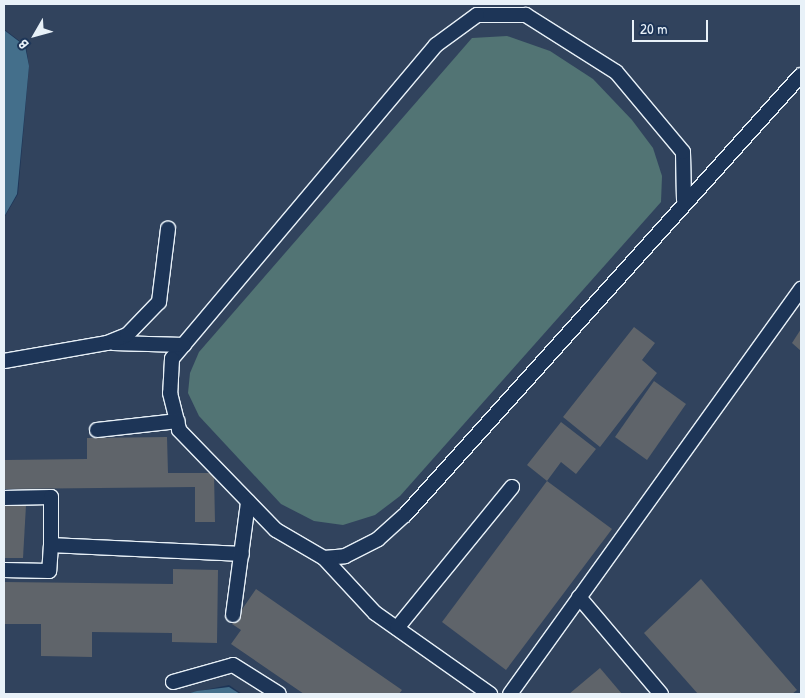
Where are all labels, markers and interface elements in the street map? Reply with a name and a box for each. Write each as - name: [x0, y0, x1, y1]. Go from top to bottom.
- north arrow: [10, 10, 60, 60]
- scale bar: [635, 10, 711, 42]
- text: 20 m: [640, 18, 667, 39]
- text: B: [13, 36, 32, 53]

